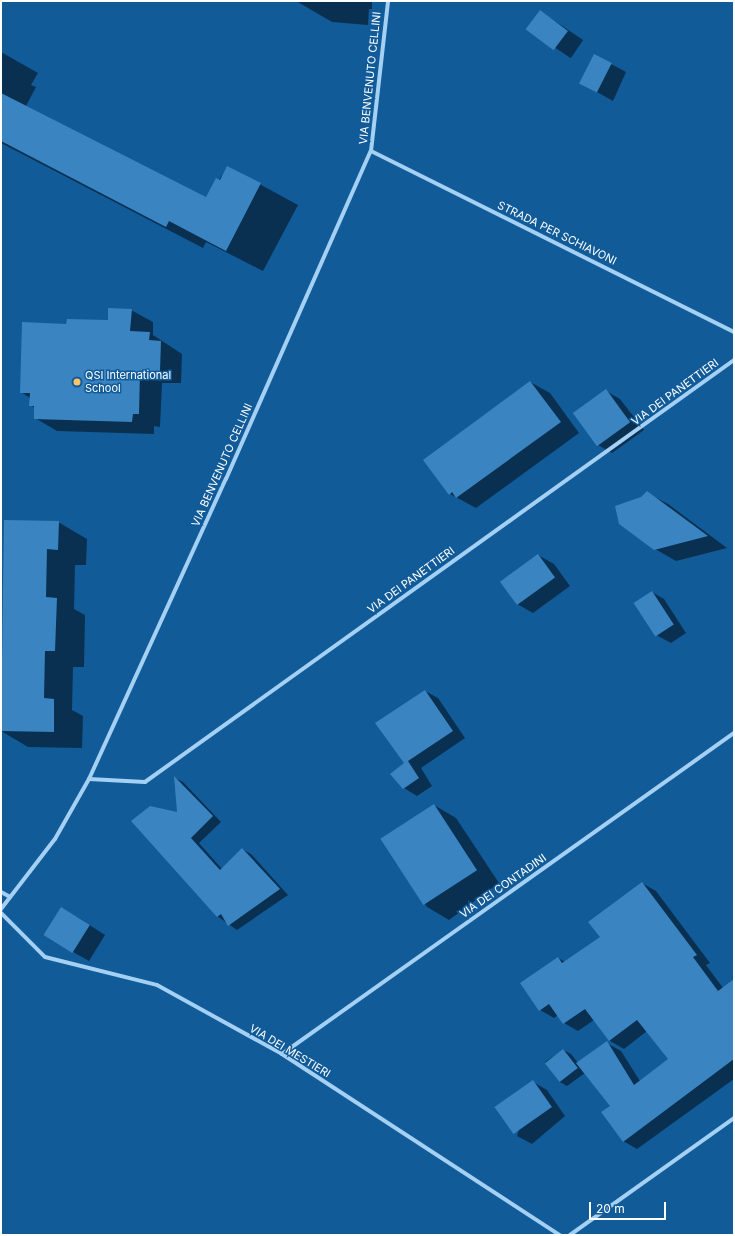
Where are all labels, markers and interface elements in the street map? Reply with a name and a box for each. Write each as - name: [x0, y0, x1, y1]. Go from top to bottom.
- street label: VIA BENVENUTO CELLINI: [356, 11, 384, 145]
- street label: STRADA PER SCHIAVONI: [495, 198, 619, 268]
- street label: VIA DEI PANETTIERI: [629, 356, 721, 428]
- place label: QSI International School: [85, 369, 171, 395]
- marker: QSI International School: [72, 377, 82, 387]
- street label: VIA BENVENUTO CELLINI: [189, 401, 255, 529]
- street label: VIA DEI PANETTIERI: [365, 544, 457, 616]
- street label: VIA DEI CONTADINI: [457, 851, 549, 921]
- street label: VIA DEI MESTIERI: [247, 1022, 333, 1080]
- scale bar: [591, 1194, 668, 1220]
- text: 20 m: [596, 1201, 625, 1216]

